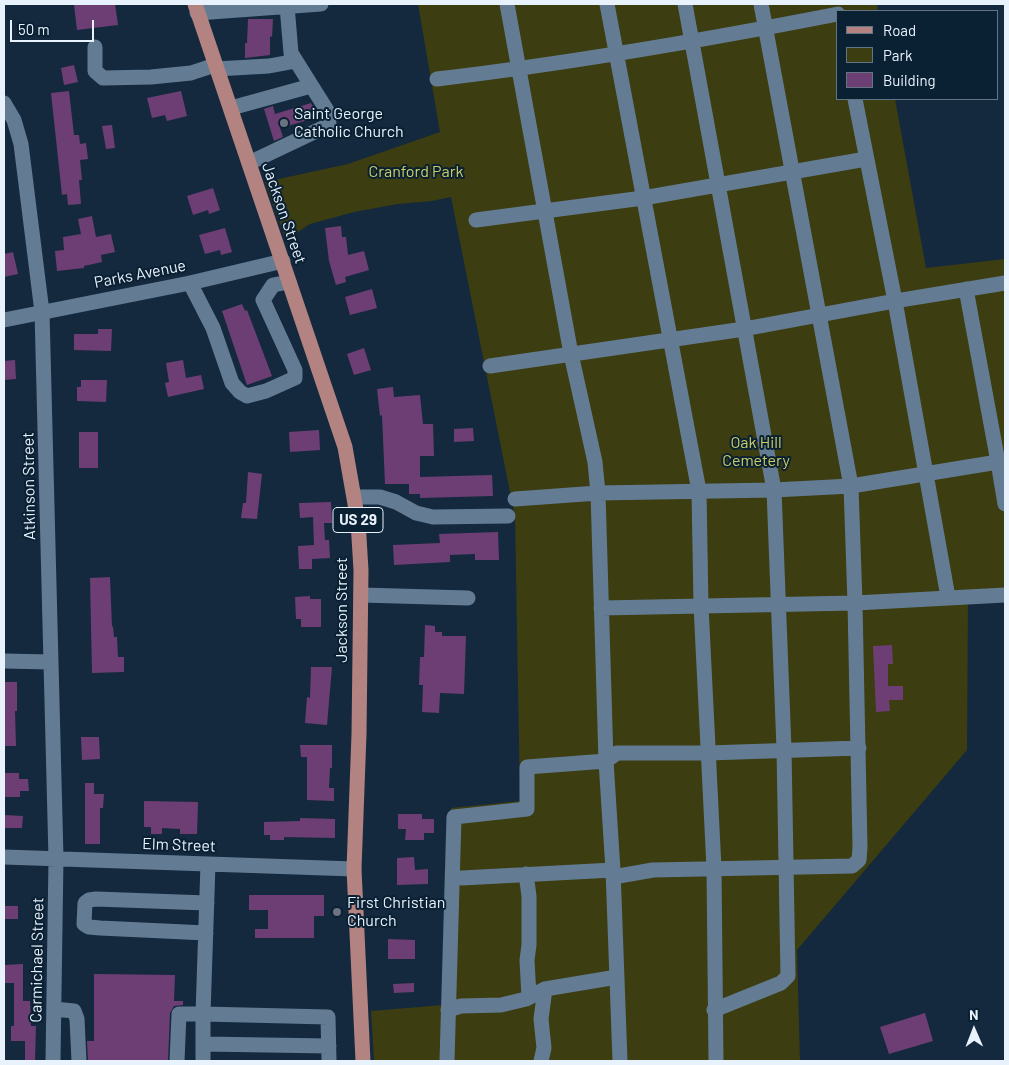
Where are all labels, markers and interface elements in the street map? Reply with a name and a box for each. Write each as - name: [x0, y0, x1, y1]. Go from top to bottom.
- scale bar: [12, 10, 96, 42]
- legend: [836, 10, 999, 100]
- text: 50 m: [18, 20, 50, 38]
- text: Road: [883, 21, 916, 39]
- text: Park: [883, 46, 912, 64]
- text: Building: [883, 71, 936, 89]
- place label: Saint George Catholic Church: [294, 104, 404, 142]
- marker: Saint George Catholic Church: [278, 117, 290, 129]
- street label: Jackson Street: [258, 160, 310, 266]
- park label: Cranford Park: [368, 162, 464, 182]
- street label: Parks Avenue: [92, 256, 188, 292]
- street label: Atkinson Street: [18, 432, 40, 540]
- park label: Oak Hill Cemetery: [722, 433, 790, 471]
- road number: US 29: [333, 508, 383, 532]
- street label: Jackson Street: [332, 557, 352, 663]
- street label: Elm Street: [142, 834, 216, 856]
- place label: First Christian Church: [347, 893, 445, 931]
- street label: Carmichael Street: [26, 897, 48, 1023]
- marker: First Christian Church: [331, 906, 343, 918]
- north arrow: [949, 1005, 999, 1055]
- text: N: [969, 1006, 979, 1023]

